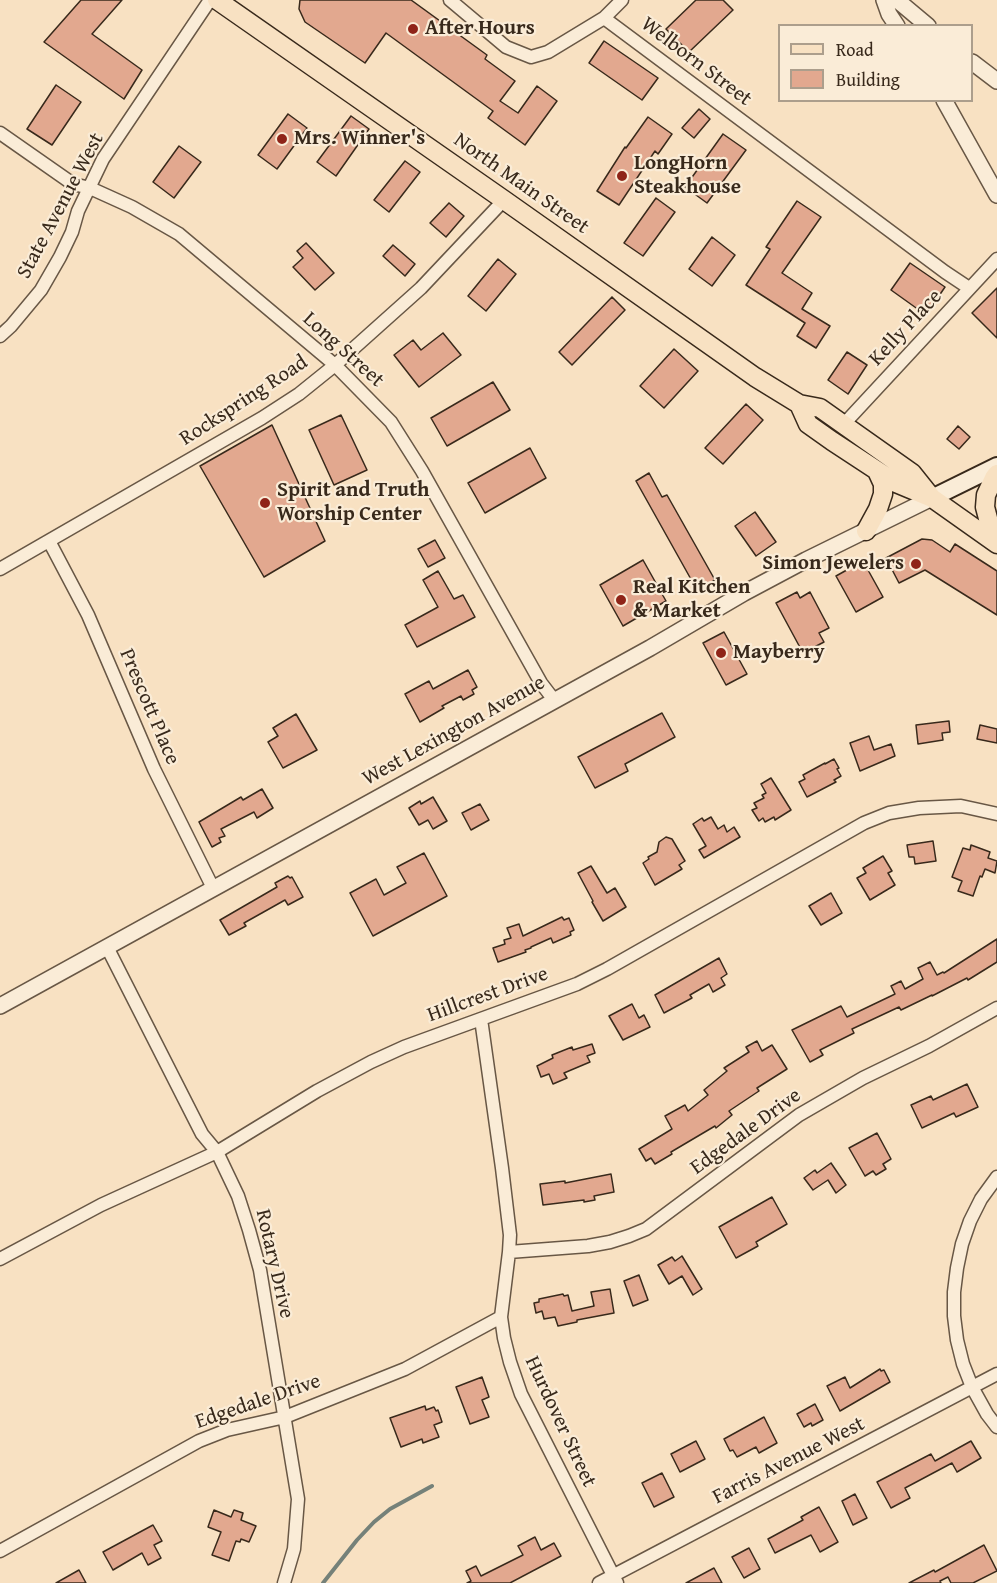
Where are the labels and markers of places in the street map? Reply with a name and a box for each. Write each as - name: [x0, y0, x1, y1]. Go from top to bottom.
- place label: After Hours: [425, 16, 535, 42]
- marker: After Hours: [406, 22, 420, 36]
- place label: Mrs. Winner's: [294, 126, 425, 152]
- marker: Mrs. Winner's: [275, 132, 289, 146]
- place label: LongHorn Steakhouse: [634, 151, 741, 201]
- marker: LongHorn Steakhouse: [615, 169, 629, 183]
- place label: Spirit and Truth Worship Center: [277, 478, 429, 528]
- marker: Spirit and Truth Worship Center: [258, 496, 272, 510]
- place label: Simon Jewelers: [762, 551, 904, 577]
- marker: Simon Jewelers: [909, 557, 923, 571]
- place label: Real Kitchen & Market: [633, 575, 750, 625]
- marker: Real Kitchen & Market: [614, 593, 628, 607]
- place label: Mayberry: [733, 640, 824, 666]
- marker: Mayberry: [714, 646, 728, 660]

